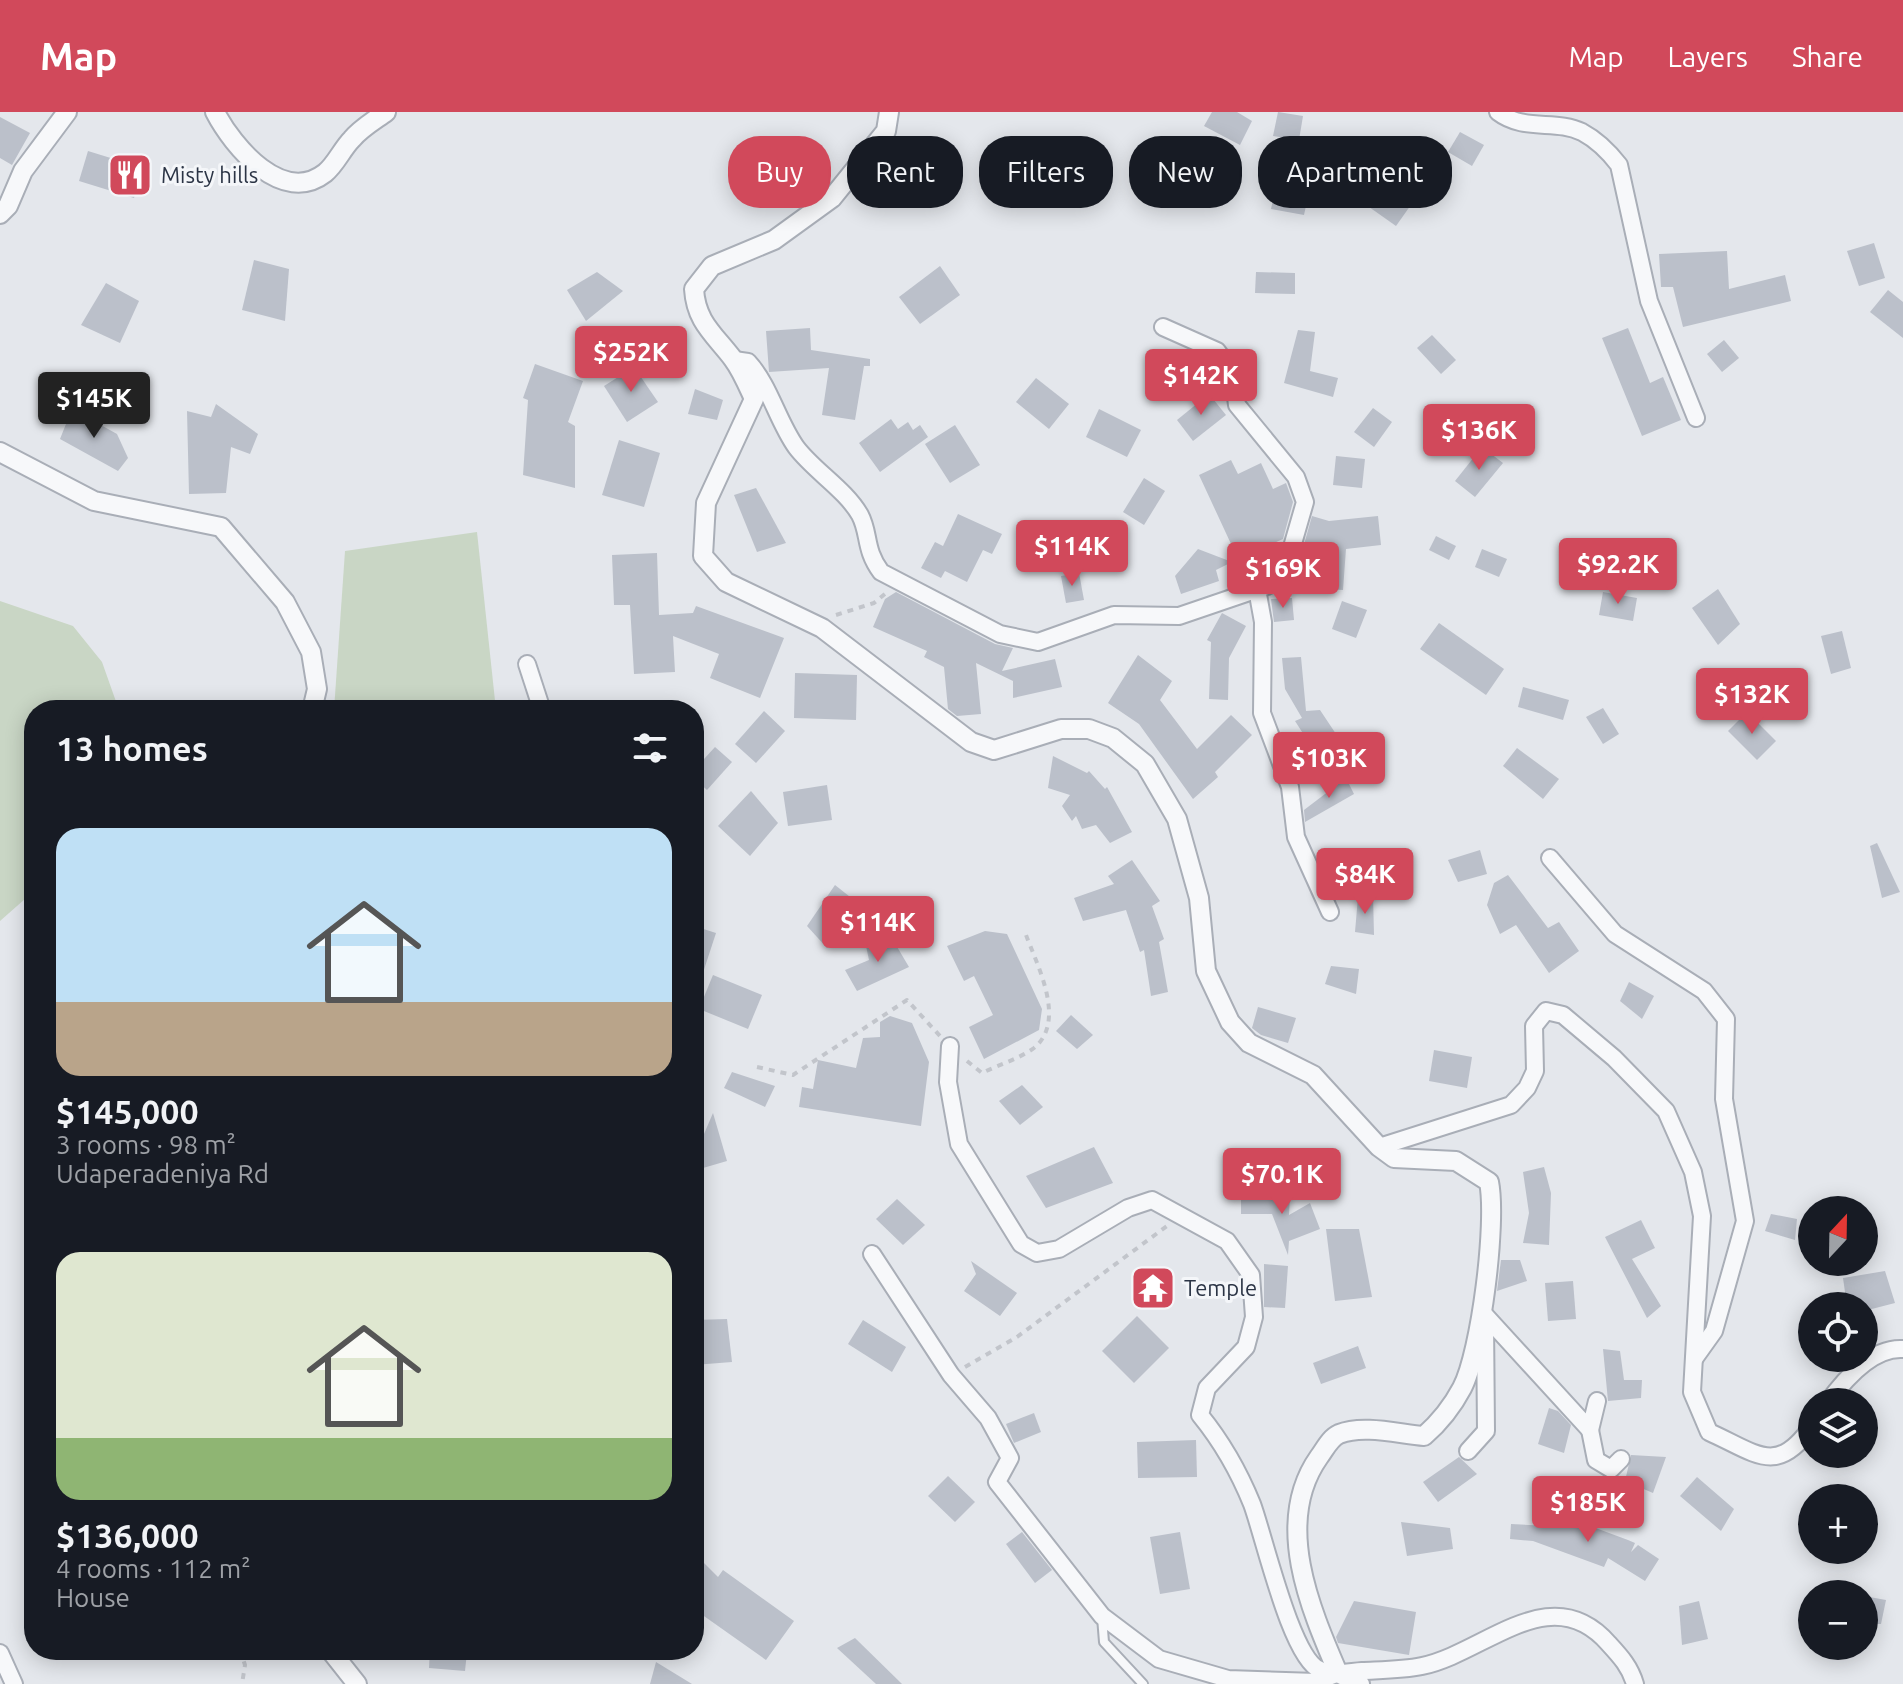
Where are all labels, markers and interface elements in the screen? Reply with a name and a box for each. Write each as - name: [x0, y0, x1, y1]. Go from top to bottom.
- text: Map: [40, 35, 117, 77]
- text: Map: [1568, 41, 1624, 72]
- text: Layers: [1668, 41, 1748, 72]
- text: Share: [1792, 41, 1863, 72]
- chip: Buy: [728, 136, 831, 208]
- chip: Rent: [847, 136, 963, 208]
- chip: Filters: [979, 136, 1113, 208]
- chip: New: [1129, 136, 1242, 208]
- chip: Apartment: [1258, 136, 1452, 208]
- restaurant icon: Misty hills: [106, 151, 154, 199]
- place label: Misty hills: [161, 162, 258, 187]
- pin: $252K: [575, 326, 687, 394]
- text: $252K: [593, 337, 669, 366]
- pin: $142K: [1145, 349, 1257, 417]
- text: $142K: [1163, 360, 1239, 389]
- pin: $145K: [38, 372, 150, 440]
- text: $145K: [56, 383, 132, 412]
- pin: $136K: [1423, 404, 1535, 472]
- text: $136K: [1441, 415, 1517, 444]
- pin: $114K: [1016, 520, 1128, 588]
- text: $114K: [1034, 531, 1110, 560]
- pin: $92.2K: [1553, 538, 1683, 606]
- pin: $169K: [1227, 542, 1339, 610]
- text: $92.2K: [1577, 549, 1659, 578]
- text: $169K: [1245, 553, 1321, 582]
- pin: $132K: [1696, 668, 1808, 736]
- text: $132K: [1714, 679, 1790, 708]
- icon: filters: [628, 726, 672, 770]
- text: 13 homes: [56, 729, 208, 767]
- pin: $103K: [1273, 732, 1385, 800]
- text: $103K: [1291, 743, 1367, 772]
- pin: $84K: [1318, 848, 1412, 916]
- text: $84K: [1334, 859, 1396, 888]
- icon: home: [292, 880, 436, 1024]
- pin: $114K: [822, 896, 934, 964]
- text: $114K: [840, 907, 916, 936]
- text: $145,000: [56, 1092, 199, 1130]
- text: 3 rooms · 98 m²: [56, 1130, 236, 1159]
- pin: $70.1K: [1217, 1148, 1347, 1216]
- text: Udaperadeniya Rd: [56, 1159, 269, 1188]
- text: $70.1K: [1241, 1159, 1323, 1188]
- north arrow: [1798, 1196, 1878, 1276]
- map controls: [1798, 1196, 1878, 1660]
- temple icon: Temple: [1129, 1264, 1177, 1312]
- place label: Temple: [1184, 1275, 1257, 1300]
- button: locate: [1798, 1292, 1878, 1372]
- icon: home: [292, 1304, 436, 1448]
- button: layers: [1798, 1388, 1878, 1468]
- pin: $185K: [1532, 1476, 1644, 1544]
- button: +: [1798, 1484, 1878, 1564]
- text: $185K: [1550, 1487, 1626, 1516]
- text: $136,000: [56, 1516, 199, 1554]
- text: 4 rooms · 112 m²: [56, 1554, 251, 1583]
- button: −: [1798, 1580, 1878, 1660]
- text: House: [56, 1583, 130, 1612]

